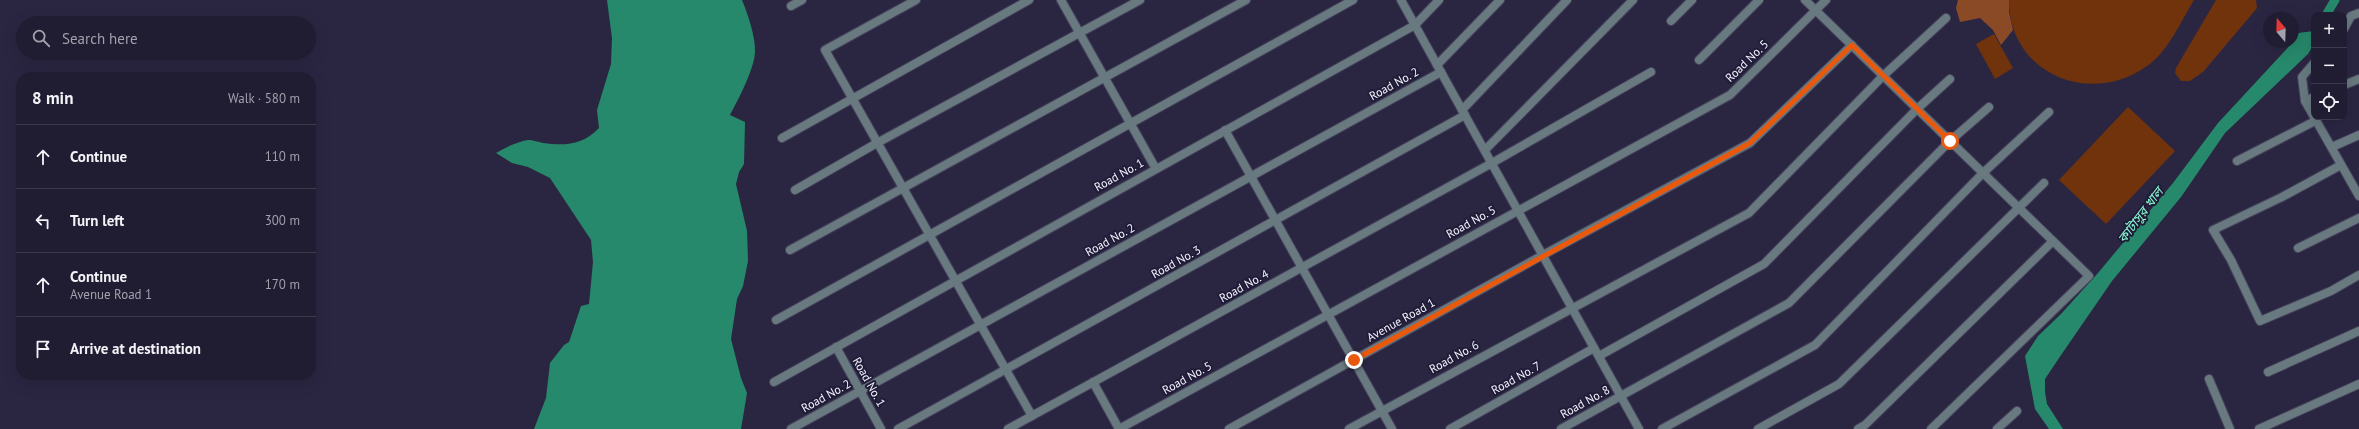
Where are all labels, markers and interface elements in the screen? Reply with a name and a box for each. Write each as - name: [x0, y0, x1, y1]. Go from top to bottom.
- north arrow: [2263, 12, 2299, 48]
- map controls: [2311, 12, 2347, 120]
- button: +: [2311, 12, 2347, 48]
- search box: [16, 16, 316, 60]
- icon: search: [30, 27, 52, 49]
- text: Search here: [62, 29, 138, 48]
- street label: Road No. 5: [1722, 36, 1771, 85]
- button: −: [2311, 48, 2347, 84]
- street label: Road No. 2: [1366, 64, 1421, 103]
- button: locate: [2311, 84, 2347, 120]
- text: 8 min: [32, 87, 73, 109]
- text: Walk · 580 m: [228, 90, 300, 107]
- route start: [1941, 132, 1959, 150]
- icon: ahead: [32, 146, 54, 168]
- text: Continue: [70, 147, 127, 166]
- text: 110 m: [265, 148, 300, 165]
- street label: Road No. 1: [1091, 155, 1146, 194]
- water label: কাটাসুর খাল: [2114, 182, 2168, 247]
- street label: Road No. 5: [1443, 202, 1498, 241]
- icon: left: [32, 210, 54, 232]
- text: Turn left: [70, 211, 124, 230]
- text: 300 m: [265, 212, 300, 229]
- street label: Road No. 2: [1082, 220, 1137, 259]
- street label: Road No. 3: [1148, 242, 1203, 281]
- street label: Road No. 4: [1216, 266, 1272, 305]
- text: Continue: [70, 267, 127, 286]
- icon: ahead: [32, 274, 54, 296]
- text: 170 m: [265, 276, 300, 293]
- text: Avenue Road 1: [70, 286, 152, 303]
- street label: Avenue Road 1: [1364, 295, 1438, 345]
- street label: Road No. 6: [1426, 337, 1481, 376]
- icon: arrive: [32, 338, 54, 360]
- text: Arrive at destination: [70, 339, 201, 358]
- route end: [1345, 351, 1363, 369]
- street label: Road No. 1: [850, 354, 889, 409]
- street label: Road No. 5: [1159, 358, 1214, 397]
- street label: Road No. 7: [1488, 358, 1543, 397]
- street label: Road No. 2: [798, 376, 853, 415]
- street label: Road No. 8: [1557, 382, 1612, 421]

